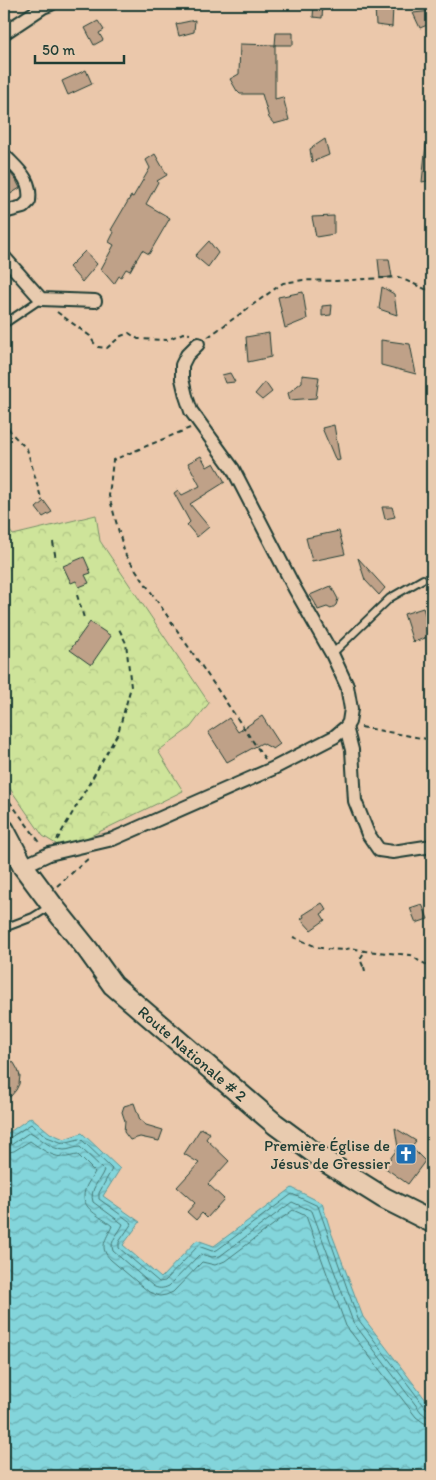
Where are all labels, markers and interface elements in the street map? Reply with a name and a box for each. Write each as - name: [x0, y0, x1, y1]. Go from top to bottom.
- scale bar: [35, 32, 124, 64]
- text: 50 m: [42, 41, 75, 59]
- street label: Route Nationale # 2: [135, 1002, 251, 1106]
- place label: Première Église de Jésus de Gressier: [264, 1136, 391, 1173]
- church icon: Première Église de Jésus de Gressier: [394, 1142, 418, 1166]

